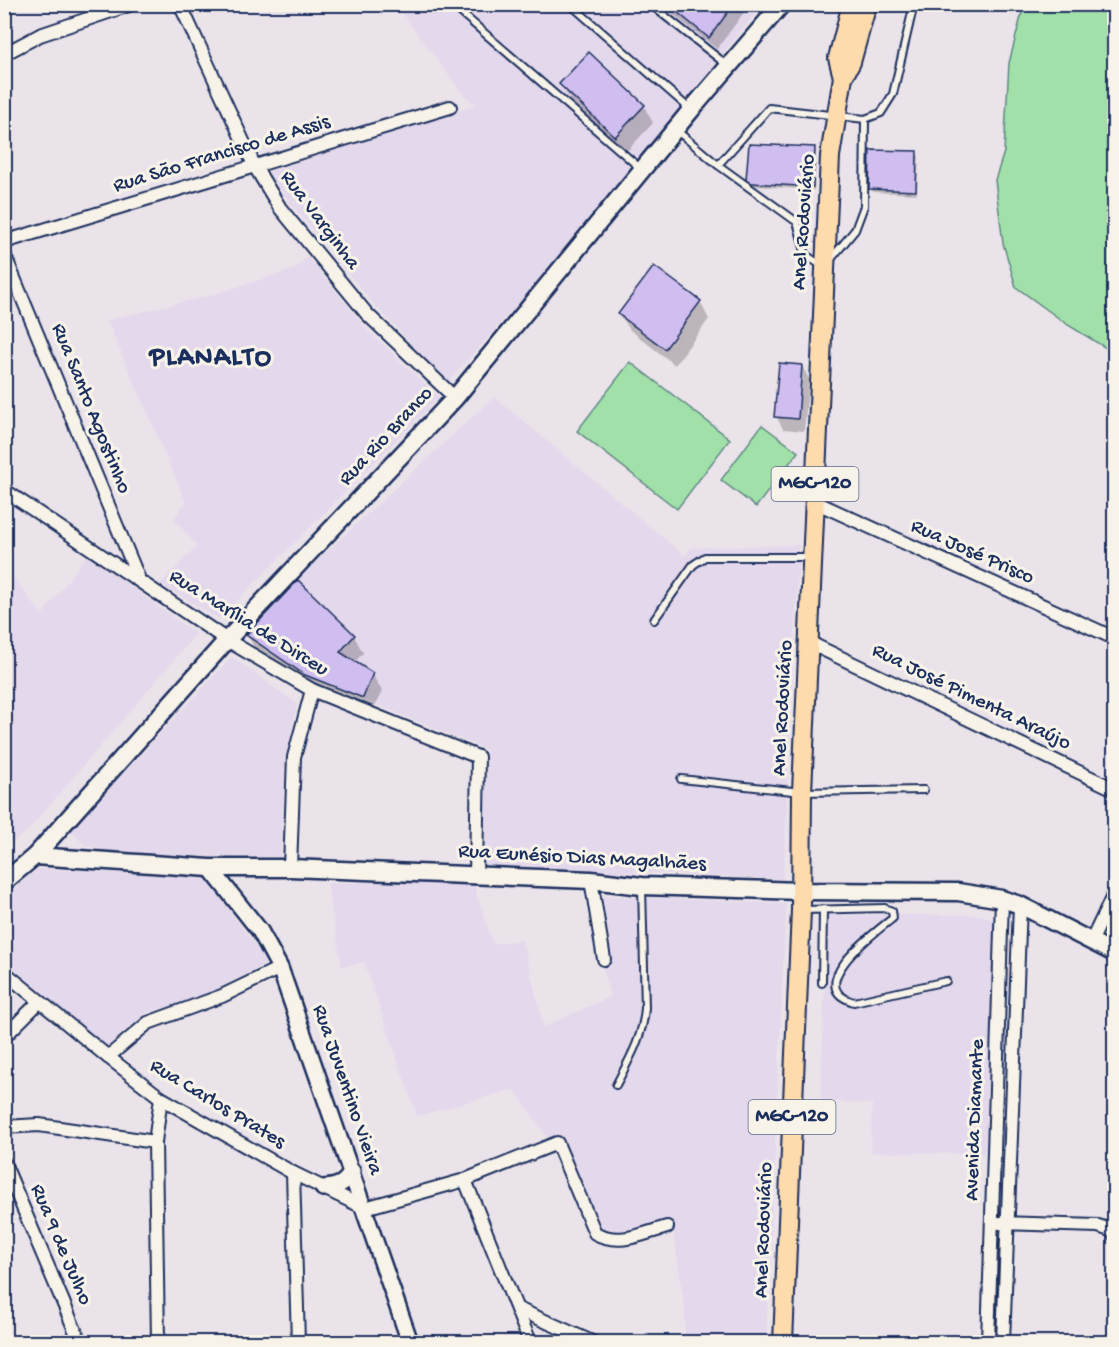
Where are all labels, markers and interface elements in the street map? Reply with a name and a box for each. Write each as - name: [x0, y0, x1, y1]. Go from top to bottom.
- street label: Rua São Francisco de Assis: [111, 110, 335, 200]
- street label: Anel Rodoviário: [788, 153, 822, 291]
- street label: Rua Varginha: [274, 166, 365, 277]
- street label: Rua Santo Agostinho: [44, 320, 136, 498]
- district label: PLANALTO: [148, 343, 272, 375]
- street label: Rua Rio Branco: [335, 382, 439, 492]
- road number: MGC-120: [772, 467, 858, 501]
- street label: Rua José Prisco: [906, 515, 1038, 591]
- street label: Rua Marília de Dirceu: [164, 565, 332, 683]
- street label: Anel Rodoviário: [768, 639, 800, 777]
- street label: Rua José Pimenta Araújo: [867, 639, 1075, 757]
- street label: Rua Eunésio Dias Magalhães: [458, 840, 708, 878]
- street label: Rua Juventino Vieira: [305, 1002, 387, 1180]
- street label: Avenida Diamante: [961, 1038, 991, 1201]
- street label: Rua Carlos Prates: [145, 1055, 291, 1156]
- road number: MGC-120: [748, 1100, 836, 1134]
- street label: Anel Rodoviário: [750, 1161, 780, 1299]
- street label: Rua 9 de Julho: [23, 1181, 97, 1309]

